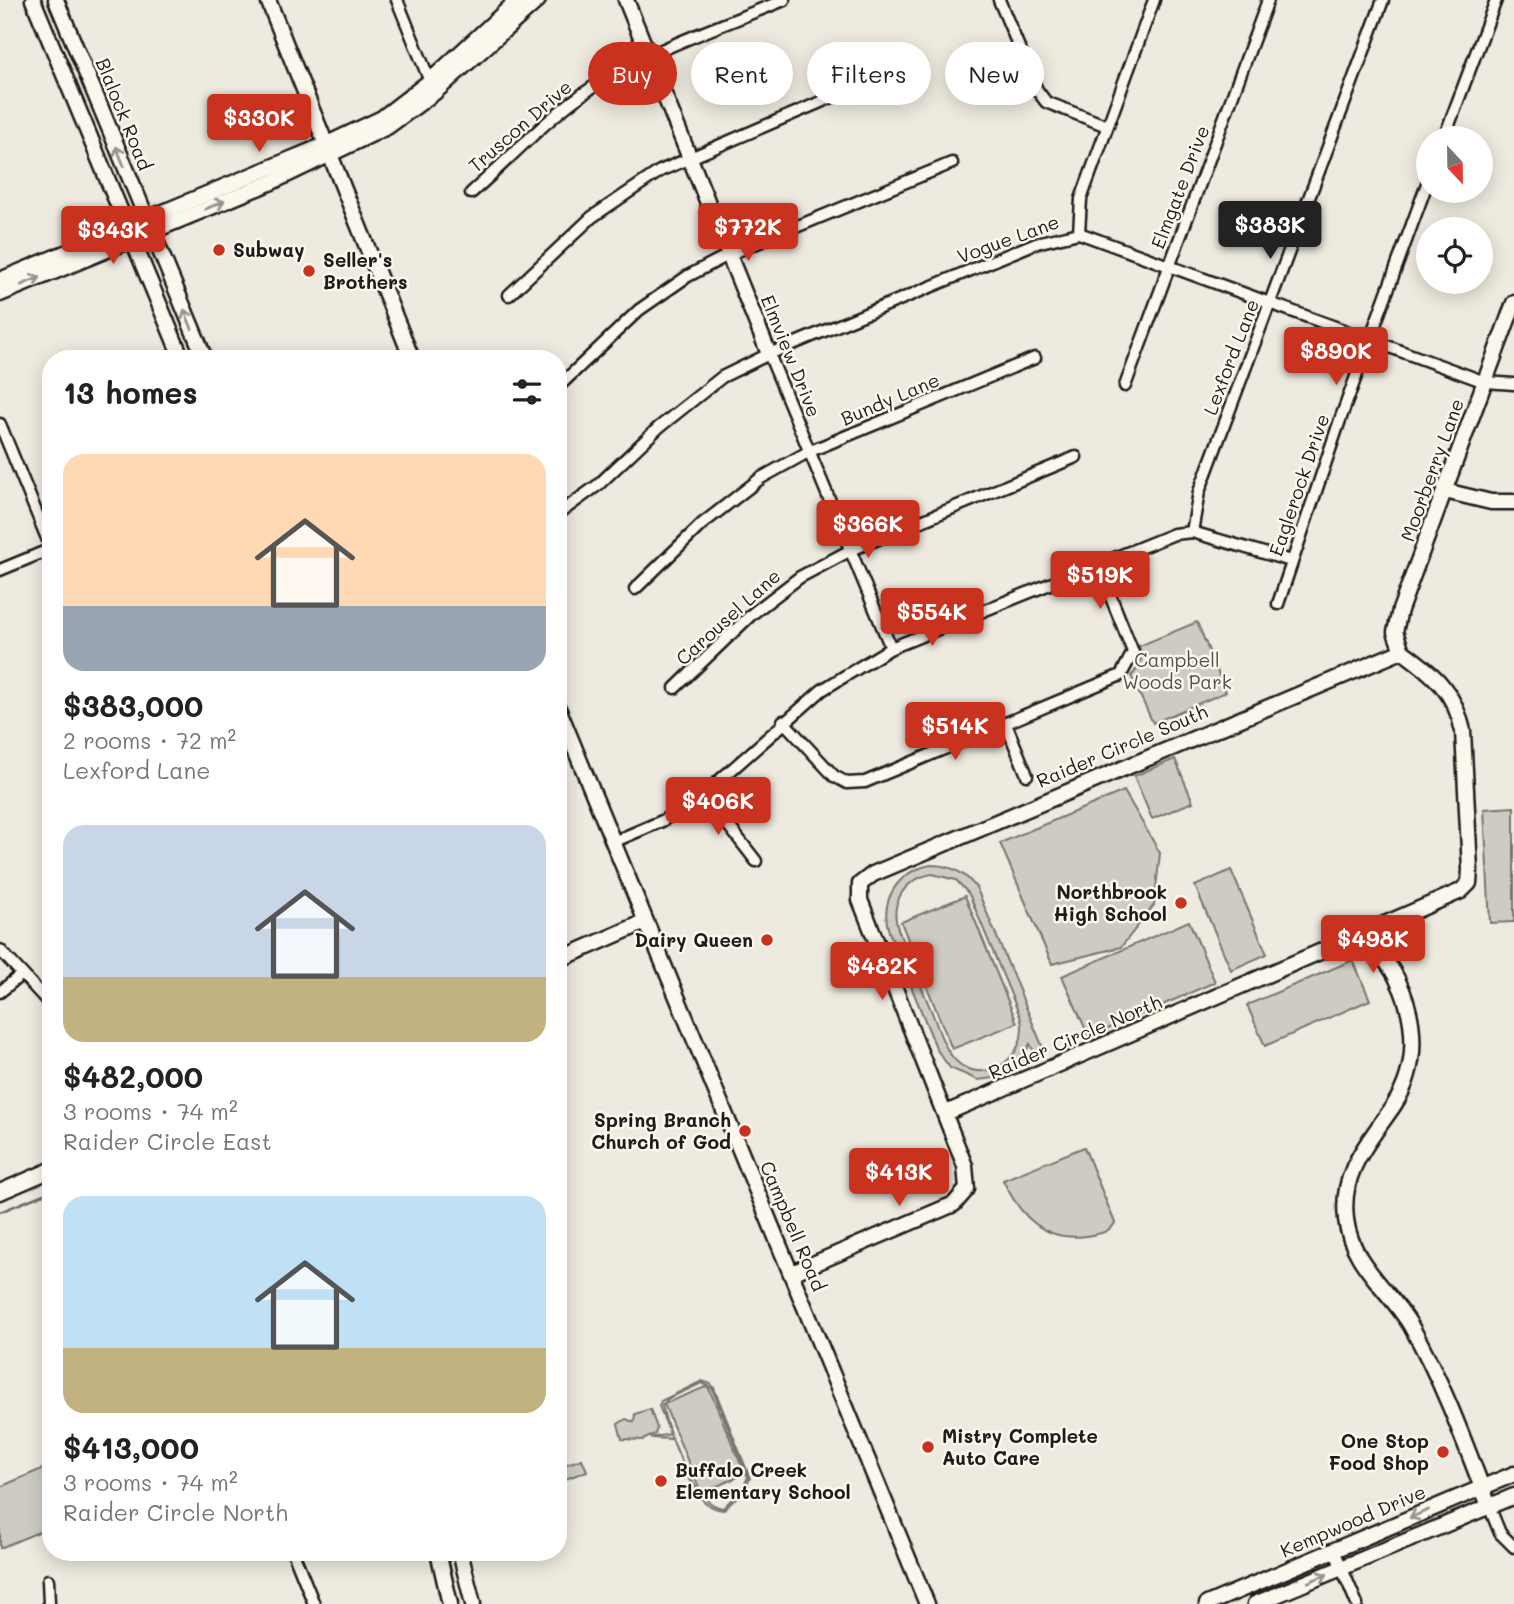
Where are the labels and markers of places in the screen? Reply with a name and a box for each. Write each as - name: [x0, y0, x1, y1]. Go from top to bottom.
- pin: $330K: [210, 94, 308, 154]
- pin: $383K: [1221, 202, 1319, 261]
- pin: $772K: [699, 204, 797, 263]
- pin: $343K: [64, 206, 162, 266]
- place label: Subway: [233, 237, 304, 262]
- marker: Subway: [211, 242, 227, 258]
- place label: Seller's Brothers: [323, 247, 408, 294]
- marker: Seller's Brothers: [301, 263, 317, 279]
- pin: $890K: [1287, 328, 1385, 387]
- pin: $366K: [819, 500, 917, 560]
- pin: $519K: [1051, 552, 1149, 611]
- pin: $554K: [883, 588, 981, 648]
- pin: $514K: [906, 702, 1004, 762]
- pin: $406K: [669, 778, 767, 837]
- place label: Northbrook High School: [1054, 879, 1167, 926]
- marker: Northbrook High School: [1173, 895, 1189, 911]
- pin: $498K: [1324, 916, 1422, 975]
- place label: Dairy Queen: [635, 927, 753, 952]
- marker: Dairy Queen: [759, 932, 775, 948]
- pin: $482K: [833, 942, 931, 1002]
- place label: Spring Branch Church of God: [591, 1107, 731, 1154]
- marker: Spring Branch Church of God: [737, 1123, 753, 1139]
- pin: $413K: [850, 1148, 948, 1208]
- place label: Mistry Complete Auto Care: [942, 1423, 1098, 1470]
- place label: One Stop Food Shop: [1328, 1428, 1429, 1475]
- marker: Mistry Complete Auto Care: [920, 1439, 936, 1455]
- marker: One Stop Food Shop: [1435, 1444, 1451, 1460]
- place label: Buffalo Creek Elementary School: [675, 1457, 851, 1504]
- marker: Buffalo Creek Elementary School: [653, 1473, 669, 1489]

